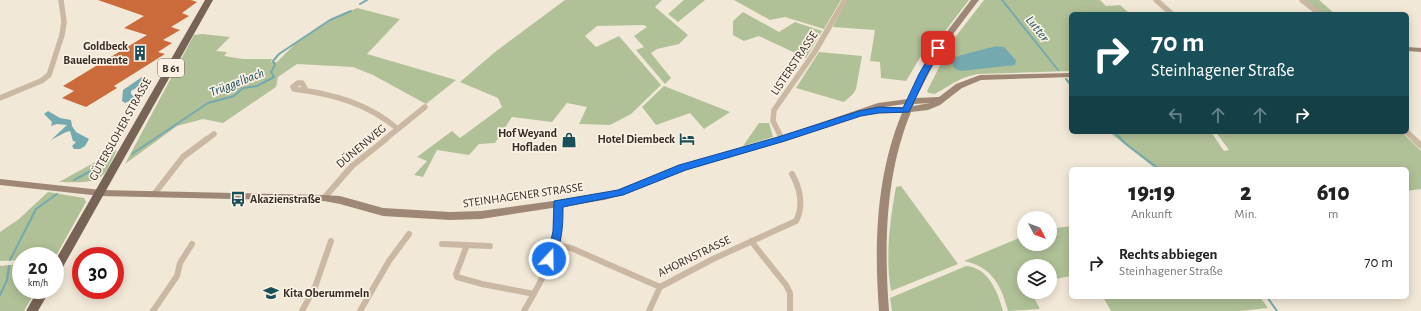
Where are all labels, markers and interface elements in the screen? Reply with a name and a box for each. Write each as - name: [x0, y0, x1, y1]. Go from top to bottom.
- water label: Lutter: [1023, 14, 1052, 45]
- icon: right: [1085, 28, 1137, 80]
- street label: LISTERSTRASSE: [768, 29, 820, 97]
- text: 70 m: [1151, 29, 1205, 57]
- pin: [921, 31, 955, 65]
- icon: arrive: [927, 37, 949, 59]
- place label: Goldbeck Bauelemente: [63, 40, 128, 66]
- building icon: Goldbeck Bauelemente: [131, 44, 149, 62]
- road number: B 61: [158, 59, 184, 77]
- text: Steinhagener Straße: [1151, 62, 1295, 80]
- water label: Trüggelbach: [208, 67, 266, 99]
- street label: GÜTERSLOHER STRASSE: [86, 75, 153, 182]
- icon: left: [1165, 104, 1187, 126]
- icon: ahead: [1207, 104, 1229, 126]
- icon: ahead: [1249, 104, 1271, 126]
- icon: right: [1291, 104, 1313, 126]
- street label: DÜNENWEG: [333, 121, 388, 170]
- place label: Hof Weyand Hofladen: [498, 127, 558, 153]
- hotel icon: Hotel Diembeck: [678, 130, 696, 148]
- shop icon: Hof Weyand Hofladen: [560, 131, 578, 149]
- place label: Hotel Diembeck: [598, 133, 675, 145]
- street label: STEINHAGENER STRASSE: [462, 181, 584, 209]
- text: 19:19: [1128, 181, 1175, 205]
- text: 2: [1240, 181, 1252, 205]
- text: 610: [1317, 181, 1350, 205]
- bus stop icon: Akazienstraße: [229, 190, 247, 208]
- place label: Akazienstraße: [250, 193, 321, 205]
- text: Ankunft: [1131, 208, 1172, 221]
- text: Min.: [1234, 208, 1257, 221]
- text: m: [1328, 208, 1338, 221]
- north arrow: [1017, 211, 1057, 251]
- map controls: [1017, 211, 1057, 299]
- street label: AHORNSTRASSE: [656, 233, 733, 279]
- position arrow: [528, 238, 570, 280]
- speed limit sign: 30: [72, 247, 124, 299]
- text: Rechts abbiegen: [1119, 247, 1217, 262]
- icon: right: [1085, 252, 1107, 274]
- text: 70 m: [1364, 255, 1393, 270]
- text: 20: [28, 258, 48, 278]
- button: layers: [1017, 259, 1057, 299]
- text: Steinhagener Straße: [1119, 265, 1223, 278]
- text: km/h: [28, 278, 48, 288]
- school or university icon: Kita Oberummeln: [262, 284, 280, 302]
- place label: Kita Oberummeln: [283, 287, 369, 299]

